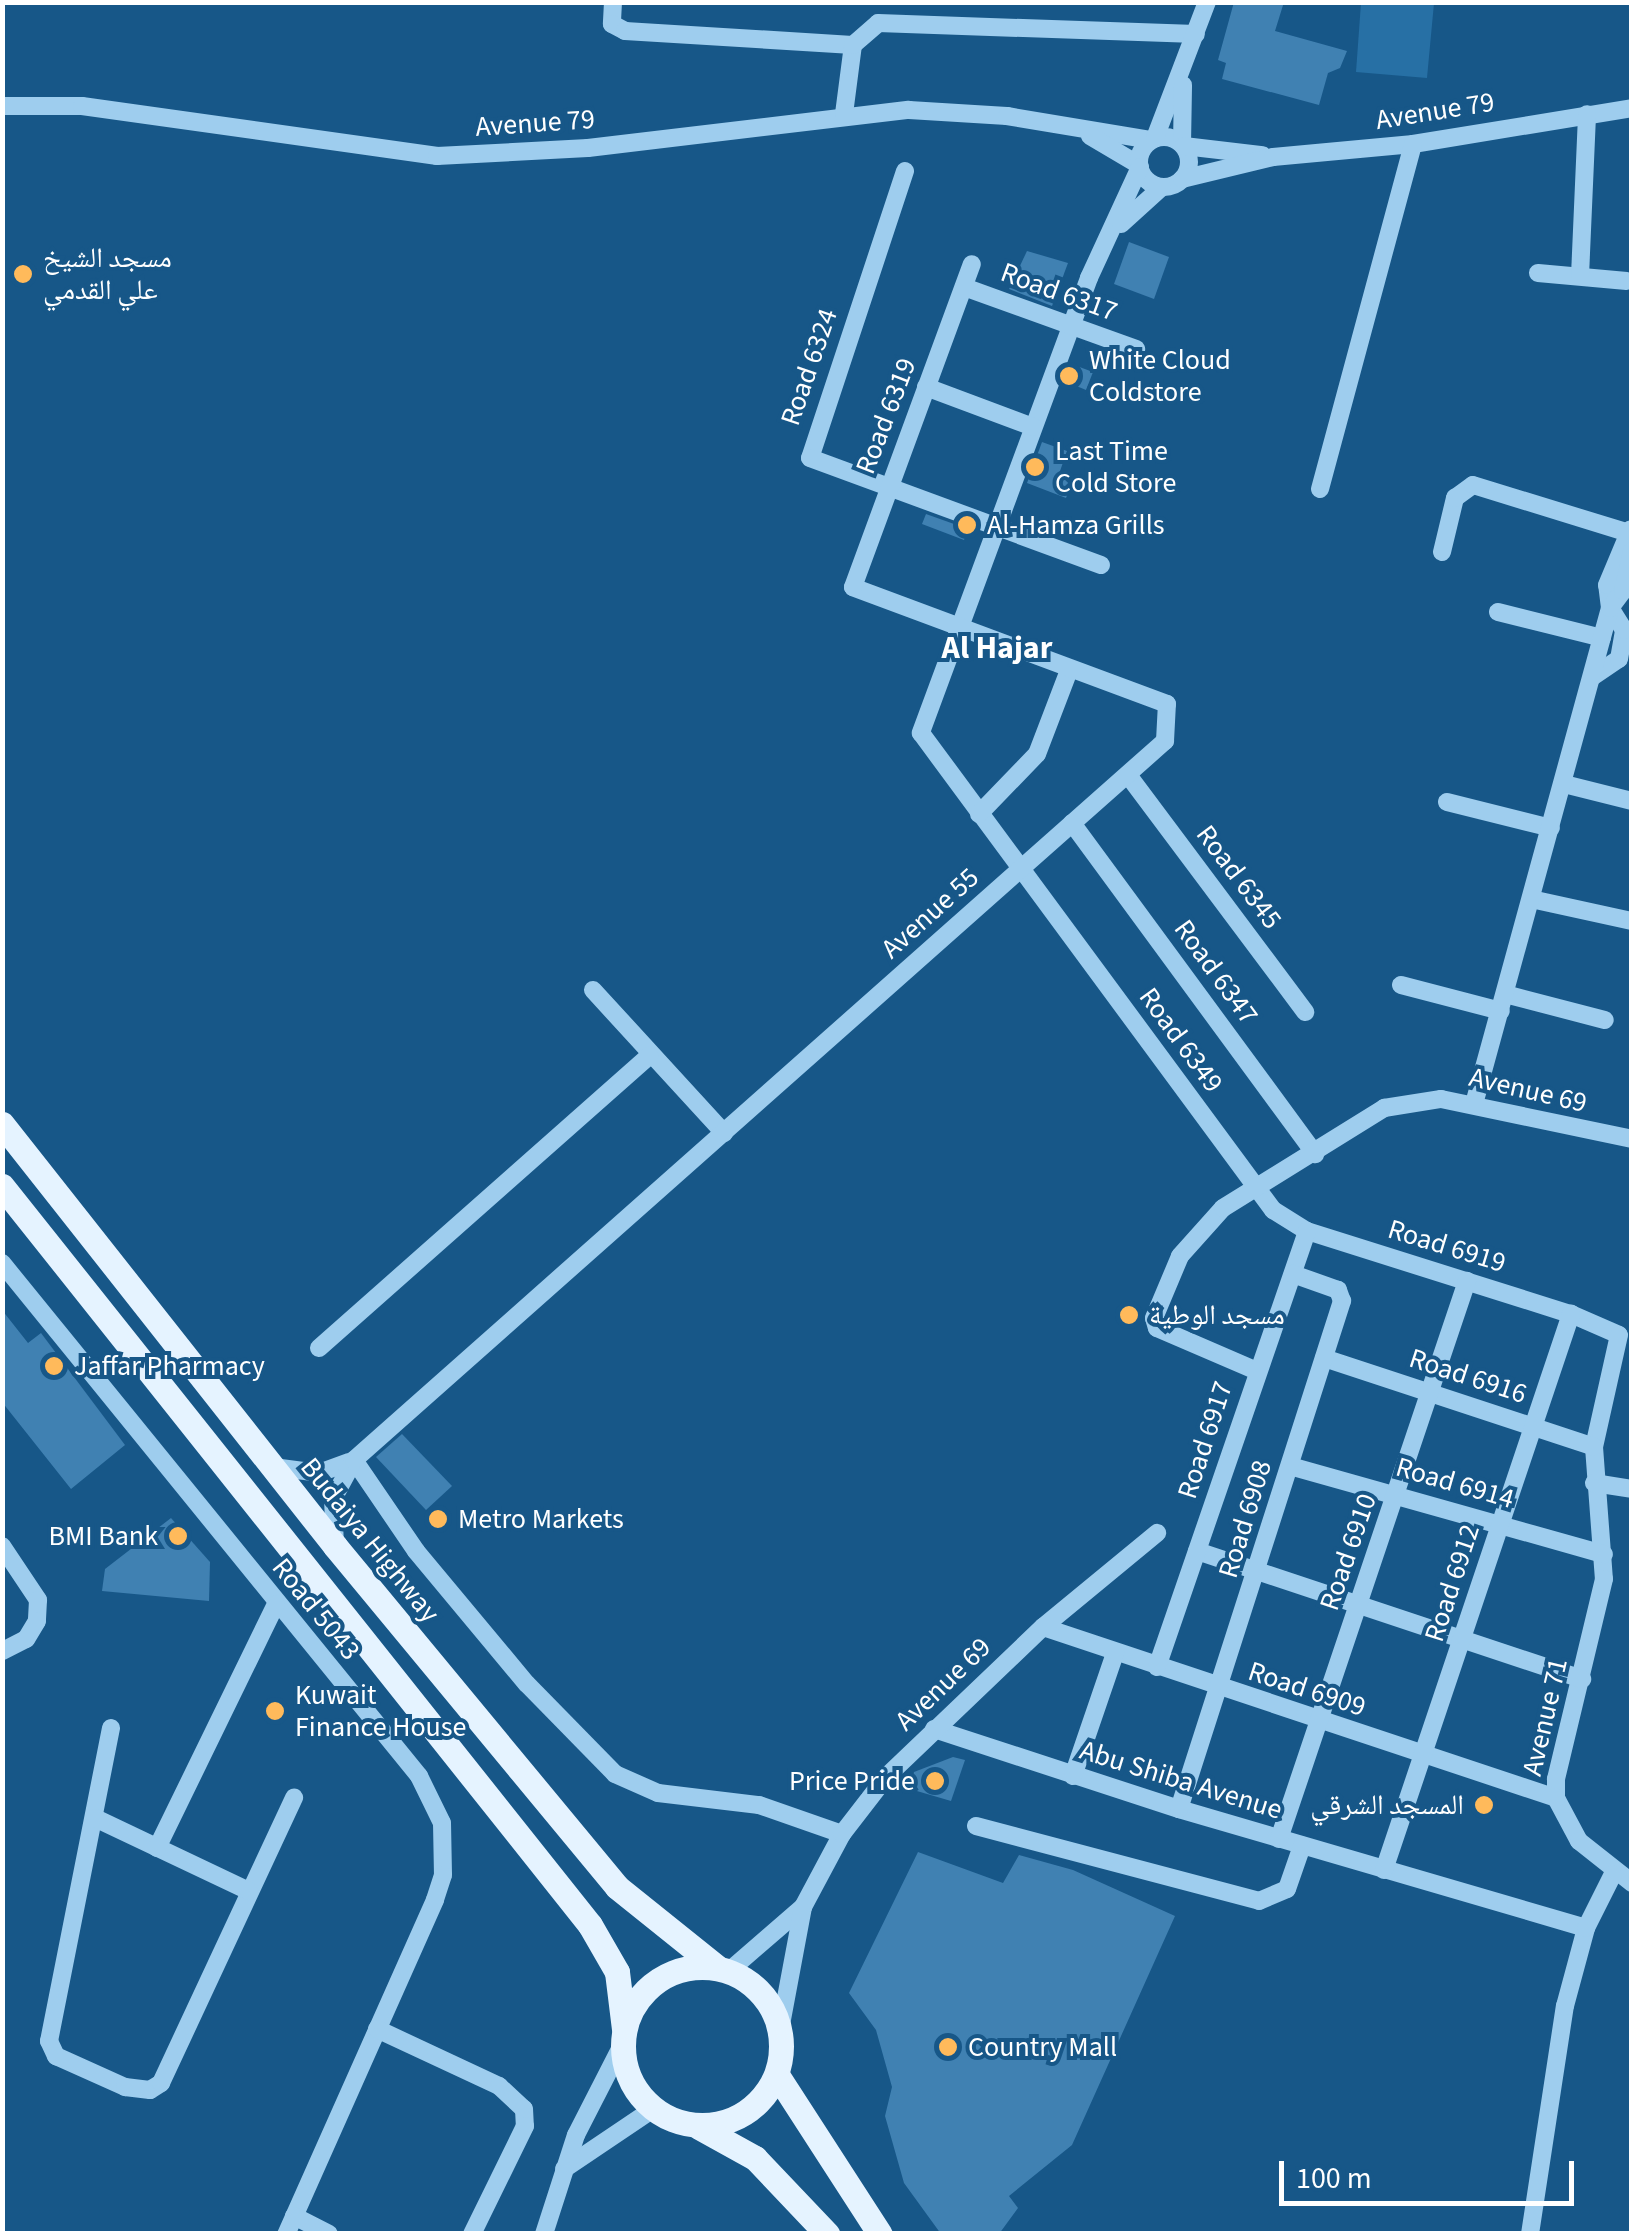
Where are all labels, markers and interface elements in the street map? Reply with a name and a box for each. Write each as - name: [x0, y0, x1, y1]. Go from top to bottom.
- street label: Avenue 79: [1373, 85, 1497, 137]
- street label: Avenue 79: [474, 102, 596, 144]
- place label: مسجد الشيخ علي القدمي: [43, 241, 172, 307]
- street label: Road 6317: [996, 255, 1122, 329]
- marker: مسجد الشيخ علي القدمي: [12, 263, 34, 285]
- street label: Road 6324: [773, 304, 845, 430]
- place label: White Cloud Coldstore: [1089, 343, 1231, 409]
- street label: Road 6319: [849, 353, 923, 479]
- marker: White Cloud Coldstore: [1058, 365, 1080, 387]
- place label: Last Time Cold Store: [1055, 434, 1176, 500]
- marker: Last Time Cold Store: [1024, 456, 1046, 478]
- place label: Al-Hamza Grills: [987, 508, 1165, 542]
- marker: Al-Hamza Grills: [956, 514, 978, 536]
- district label: Al Hajar: [942, 629, 1052, 667]
- street label: Road 6345: [1189, 818, 1289, 936]
- street label: Avenue 55: [874, 860, 986, 966]
- street label: Road 6347: [1167, 913, 1265, 1031]
- street label: Road 6349: [1132, 981, 1230, 1099]
- street label: Avenue 69: [1466, 1060, 1590, 1120]
- street label: Road 6919: [1384, 1212, 1510, 1280]
- place label: مسجد الوطية: [1149, 1298, 1285, 1332]
- marker: مسجد الوطية: [1118, 1304, 1140, 1326]
- street label: Road 6916: [1405, 1341, 1531, 1411]
- place label: Jaffar Pharmacy: [74, 1349, 265, 1383]
- marker: Jaffar Pharmacy: [43, 1355, 65, 1377]
- street label: Road 6917: [1170, 1377, 1240, 1503]
- street label: Road 6914: [1392, 1450, 1518, 1516]
- street label: Budaiya Highway: [293, 1451, 447, 1629]
- street label: Road 6908: [1211, 1456, 1279, 1582]
- street label: Road 6910: [1312, 1489, 1384, 1615]
- place label: Metro Markets: [458, 1502, 624, 1536]
- marker: Metro Markets: [427, 1508, 449, 1530]
- place label: BMI Bank: [48, 1519, 158, 1553]
- street label: Road 6912: [1417, 1520, 1487, 1646]
- marker: BMI Bank: [167, 1525, 189, 1547]
- street label: Road 5043: [265, 1551, 367, 1667]
- street label: Avenue 69: [888, 1630, 998, 1738]
- street label: Road 6909: [1244, 1654, 1370, 1724]
- street label: Avenue 71: [1515, 1655, 1575, 1779]
- place label: Kuwait Finance House: [295, 1678, 466, 1744]
- marker: Kuwait Finance House: [264, 1700, 286, 1722]
- street label: Abu Shiba Avenue: [1076, 1733, 1286, 1827]
- place label: Price Pride: [789, 1764, 915, 1798]
- marker: Price Pride: [924, 1770, 946, 1792]
- place label: المسجد الشرقي: [1310, 1788, 1464, 1822]
- marker: المسجد الشرقي: [1473, 1794, 1495, 1816]
- place label: Country Mall: [968, 2030, 1117, 2064]
- marker: Country Mall: [937, 2036, 959, 2058]
- scale bar: [1284, 2141, 1579, 2203]
- text: 100 m: [1296, 2157, 1372, 2200]

